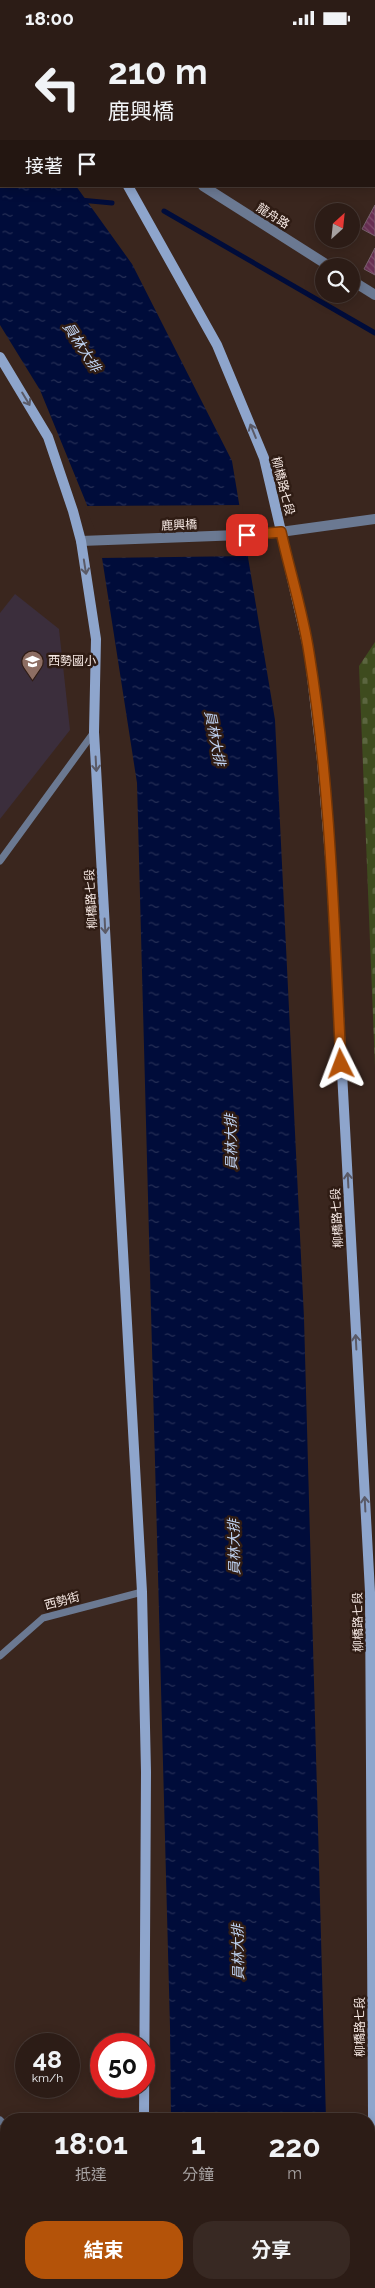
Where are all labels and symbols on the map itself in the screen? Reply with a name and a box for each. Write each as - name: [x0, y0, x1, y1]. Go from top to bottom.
- street label: 龍舟路: [254, 201, 292, 231]
- north arrow: [315, 203, 360, 247]
- water label: 員林大排: [60, 319, 105, 377]
- one-way arrow: [21, 391, 31, 405]
- one-way arrow: [247, 424, 257, 439]
- street label: 柳橋路七段: [269, 455, 297, 517]
- pin: [226, 514, 268, 556]
- street label: 鹿興橋: [161, 517, 197, 533]
- one-way arrow: [80, 559, 90, 575]
- school or university icon: 西勢國小: [20, 649, 44, 680]
- place label: 西勢國小: [48, 654, 96, 668]
- water label: 員林大排: [202, 709, 229, 769]
- one-way arrow: [92, 755, 101, 771]
- street label: 柳橋路七段: [82, 869, 100, 929]
- one-way arrow: [101, 918, 110, 934]
- position arrow: [314, 1037, 366, 1089]
- water label: 員林大排: [222, 1112, 239, 1170]
- one-way arrow: [343, 1172, 352, 1188]
- street label: 柳橋路七段: [328, 1188, 346, 1248]
- one-way arrow: [352, 1334, 361, 1350]
- one-way arrow: [361, 1497, 370, 1513]
- water label: 員林大排: [225, 1517, 242, 1575]
- street label: 西勢街: [43, 1590, 81, 1612]
- street label: 柳橋路七段: [350, 1592, 366, 1652]
- water label: 員林大排: [229, 1922, 246, 1980]
- street label: 柳橋路七段: [353, 1997, 367, 2057]
- speed limit sign: 50: [90, 2033, 155, 2098]

